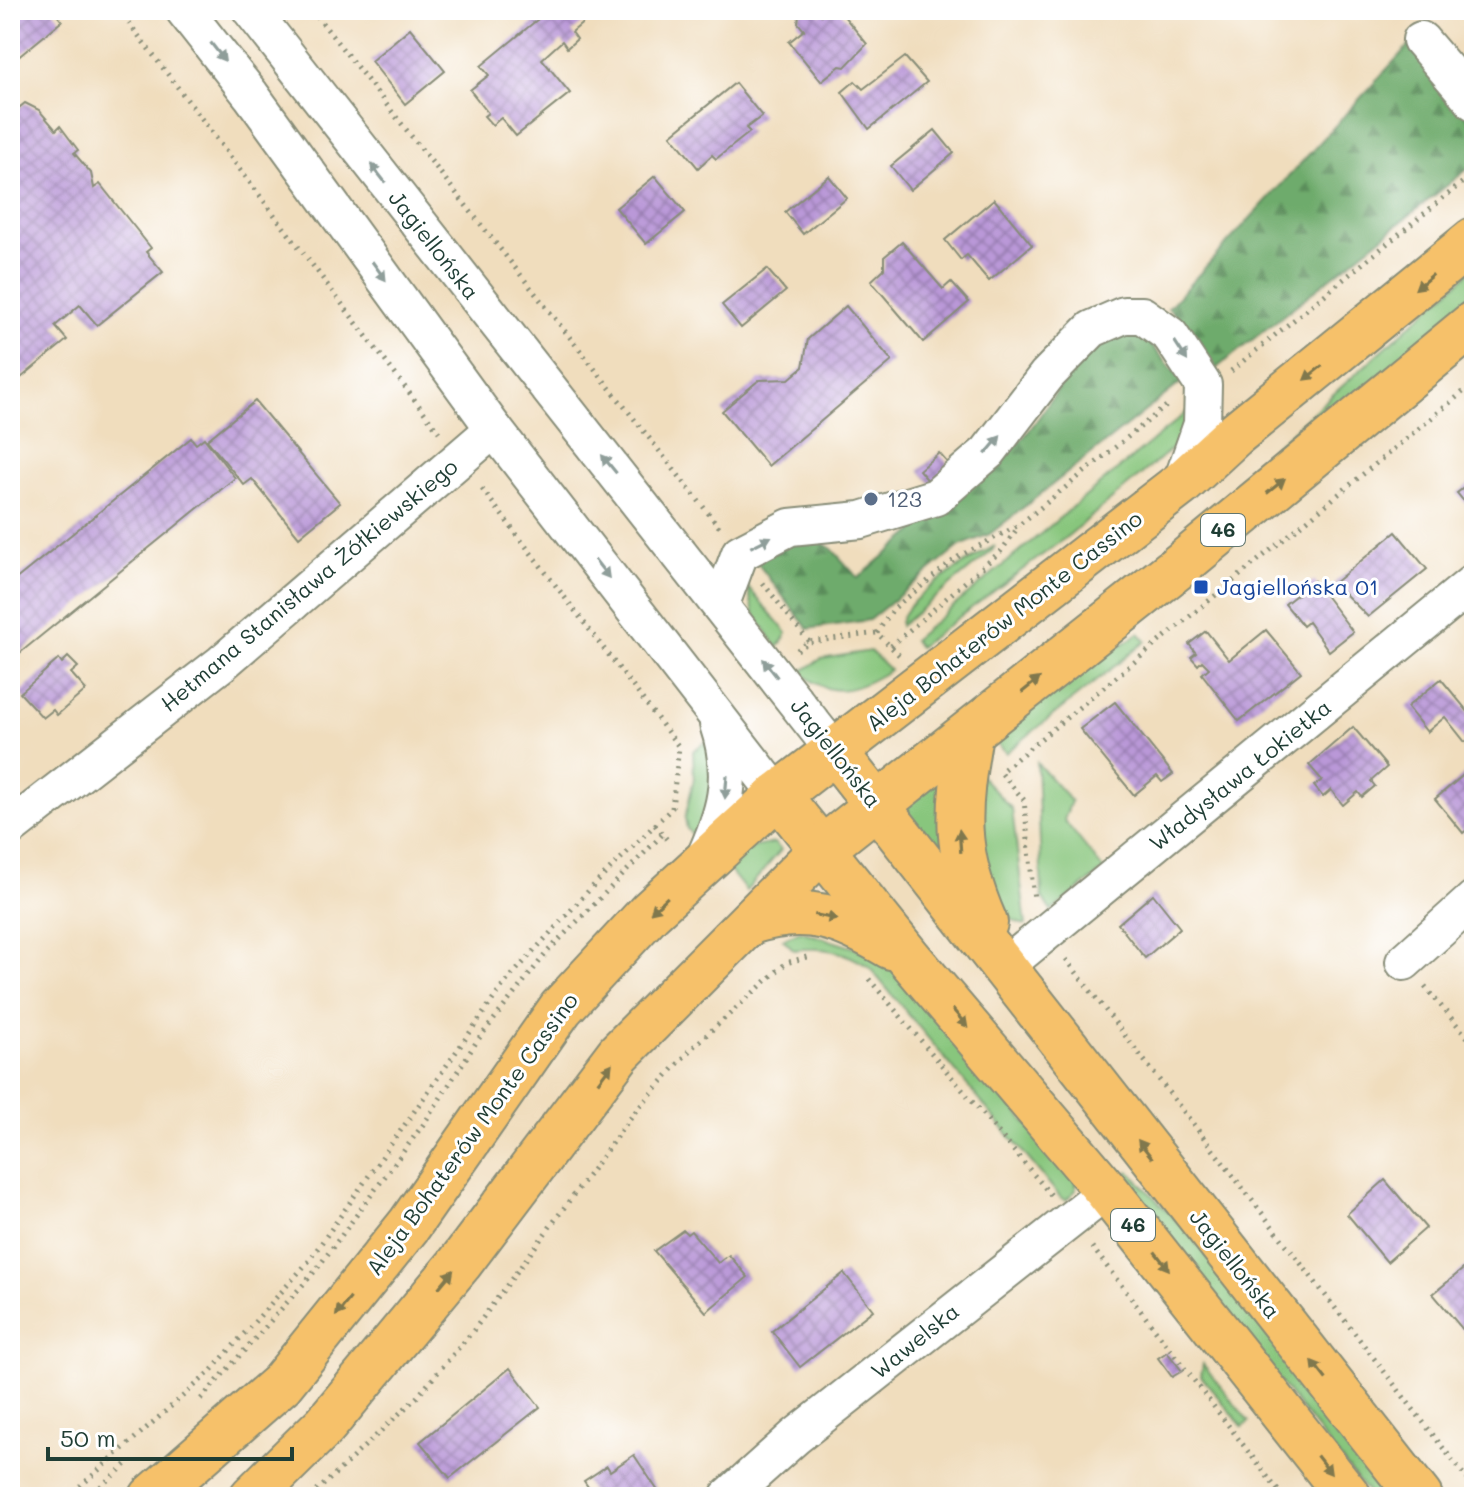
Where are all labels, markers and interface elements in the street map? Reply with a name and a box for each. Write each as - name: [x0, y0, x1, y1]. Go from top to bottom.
- one-way arrow: [209, 42, 225, 62]
- one-way arrow: [370, 163, 386, 183]
- street label: Jagiellońska: [383, 184, 486, 305]
- one-way arrow: [371, 261, 386, 282]
- one-way arrow: [1414, 273, 1434, 290]
- one-way arrow: [1173, 340, 1187, 362]
- one-way arrow: [1303, 364, 1323, 381]
- one-way arrow: [984, 435, 1001, 455]
- street label: Hetmana Stanisława Żółkiewskiego: [154, 452, 463, 718]
- one-way arrow: [601, 454, 618, 474]
- one-way arrow: [1266, 478, 1286, 495]
- place label: 123: [887, 484, 922, 513]
- marker: 123: [862, 490, 880, 508]
- street label: Aleja Bohaterów Monte Cassino: [860, 504, 1148, 738]
- road number: 46: [1201, 514, 1245, 546]
- one-way arrow: [749, 536, 772, 549]
- one-way arrow: [594, 559, 610, 579]
- place label: Jagiellońska 01: [1217, 572, 1379, 601]
- marker: Jagiellońska 01: [1192, 578, 1210, 596]
- one-way arrow: [763, 658, 779, 678]
- one-way arrow: [1020, 677, 1041, 694]
- street label: Jagiellońska: [785, 692, 888, 813]
- street label: Władysława Łokietka: [1143, 692, 1337, 857]
- one-way arrow: [719, 775, 732, 800]
- one-way arrow: [953, 828, 966, 853]
- one-way arrow: [649, 895, 668, 913]
- one-way arrow: [814, 911, 839, 924]
- street label: Aleja Bohaterów Monte Cassino: [359, 987, 584, 1281]
- one-way arrow: [951, 1008, 968, 1028]
- one-way arrow: [596, 1063, 612, 1083]
- one-way arrow: [1138, 1139, 1154, 1159]
- street label: Jagiellońska: [1184, 1203, 1287, 1324]
- road number: 46: [1111, 1209, 1155, 1241]
- one-way arrow: [1154, 1251, 1170, 1271]
- one-way arrow: [437, 1270, 454, 1290]
- street label: Wawelska: [865, 1296, 965, 1385]
- one-way arrow: [335, 1297, 352, 1317]
- one-way arrow: [1312, 1360, 1328, 1380]
- scale bar: [48, 1411, 292, 1461]
- text: 50 m: [60, 1422, 116, 1453]
- one-way arrow: [1315, 1455, 1331, 1475]

